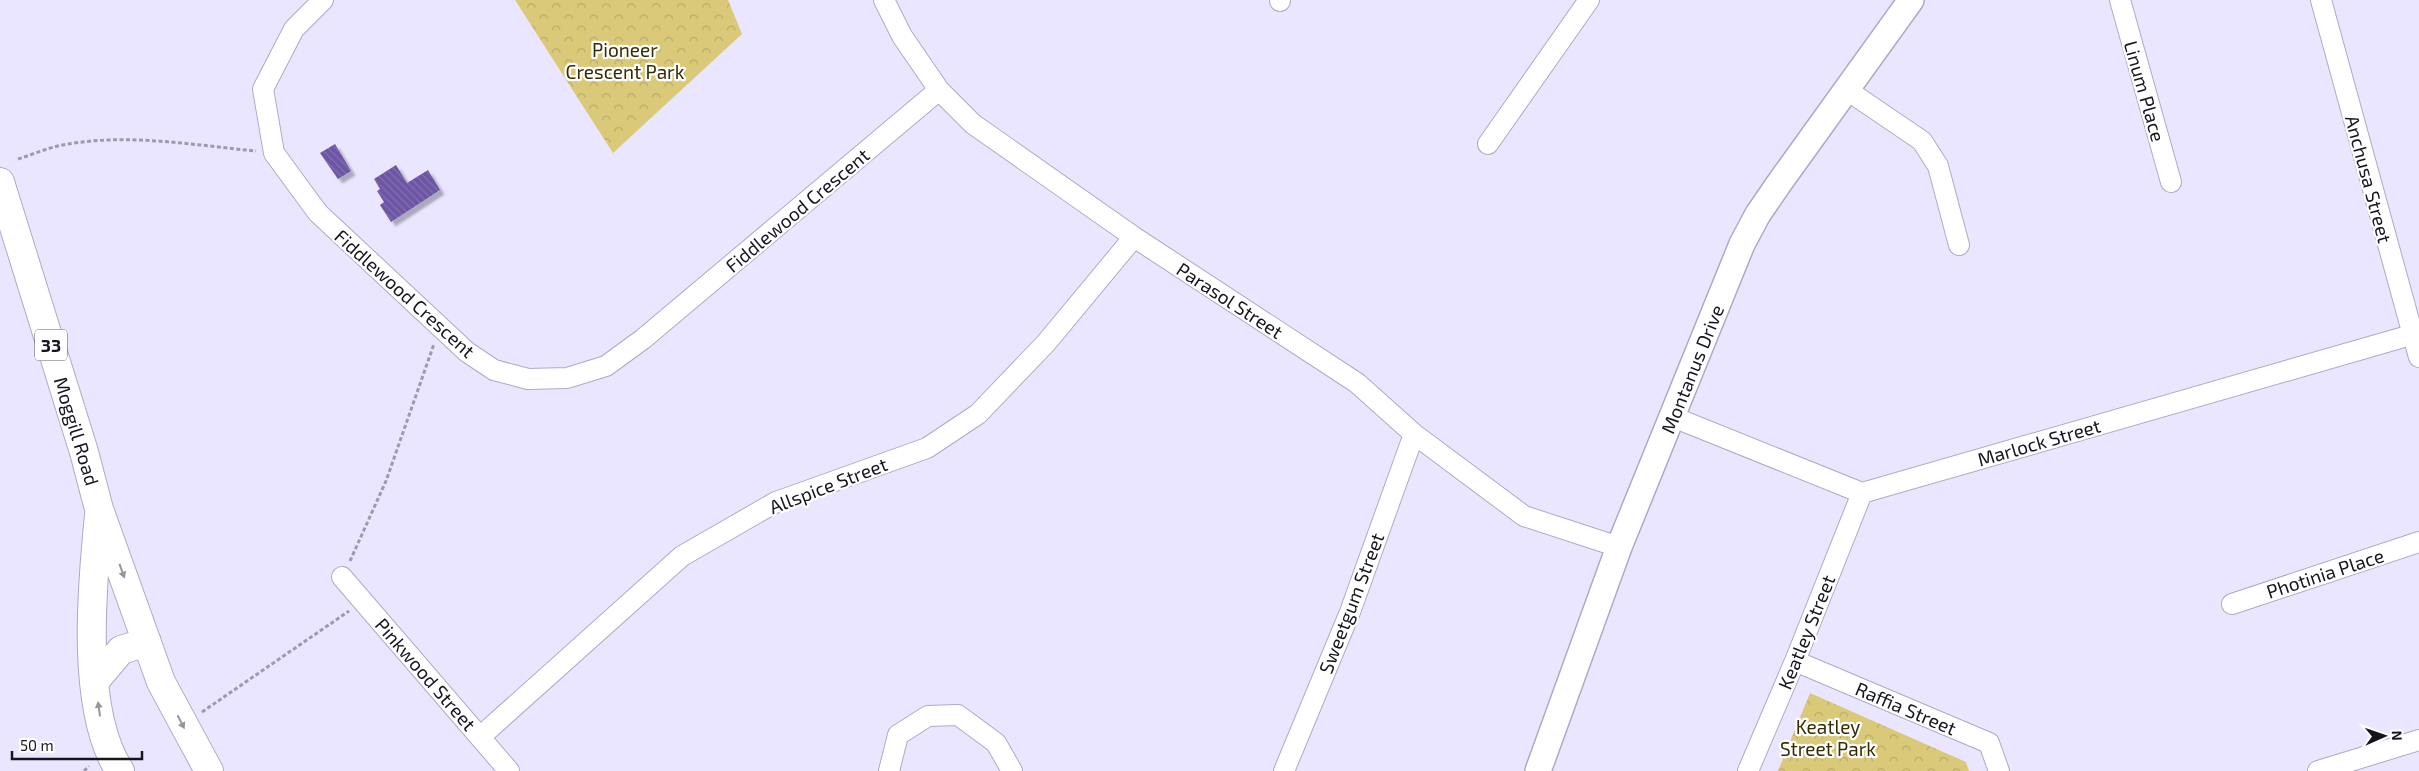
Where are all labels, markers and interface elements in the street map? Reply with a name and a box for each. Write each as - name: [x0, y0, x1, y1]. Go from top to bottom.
- park label: Pioneer Crescent Park: [566, 38, 685, 83]
- street label: Linum Place: [2120, 38, 2170, 144]
- street label: Anchusa Street: [2341, 113, 2397, 245]
- street label: Fiddlewood Crescent: [720, 143, 874, 277]
- street label: Fiddlewood Crescent: [330, 224, 480, 362]
- street label: Parasol Street: [1172, 257, 1288, 343]
- street label: Montanus Drive: [1656, 301, 1728, 437]
- road number: 33: [35, 330, 67, 360]
- street label: Moggill Road: [50, 374, 104, 488]
- street label: Marlock Street: [1975, 413, 2103, 471]
- street label: Allspice Street: [766, 452, 890, 518]
- street label: Sweetgum Street: [1314, 529, 1388, 677]
- street label: Photinia Place: [2263, 543, 2387, 603]
- one-way arrow: [118, 564, 126, 579]
- street label: Keatley Street: [1773, 571, 1839, 693]
- street label: Pinkwood Street: [371, 613, 481, 735]
- street label: Raffia Street: [1852, 676, 1960, 740]
- one-way arrow: [95, 701, 103, 717]
- north arrow: [2359, 711, 2409, 761]
- one-way arrow: [177, 715, 185, 729]
- park label: Keatley Street Park: [1780, 715, 1876, 760]
- scale bar: [12, 728, 142, 760]
- text: N: [2389, 730, 2406, 741]
- text: 50 m: [20, 736, 54, 754]

